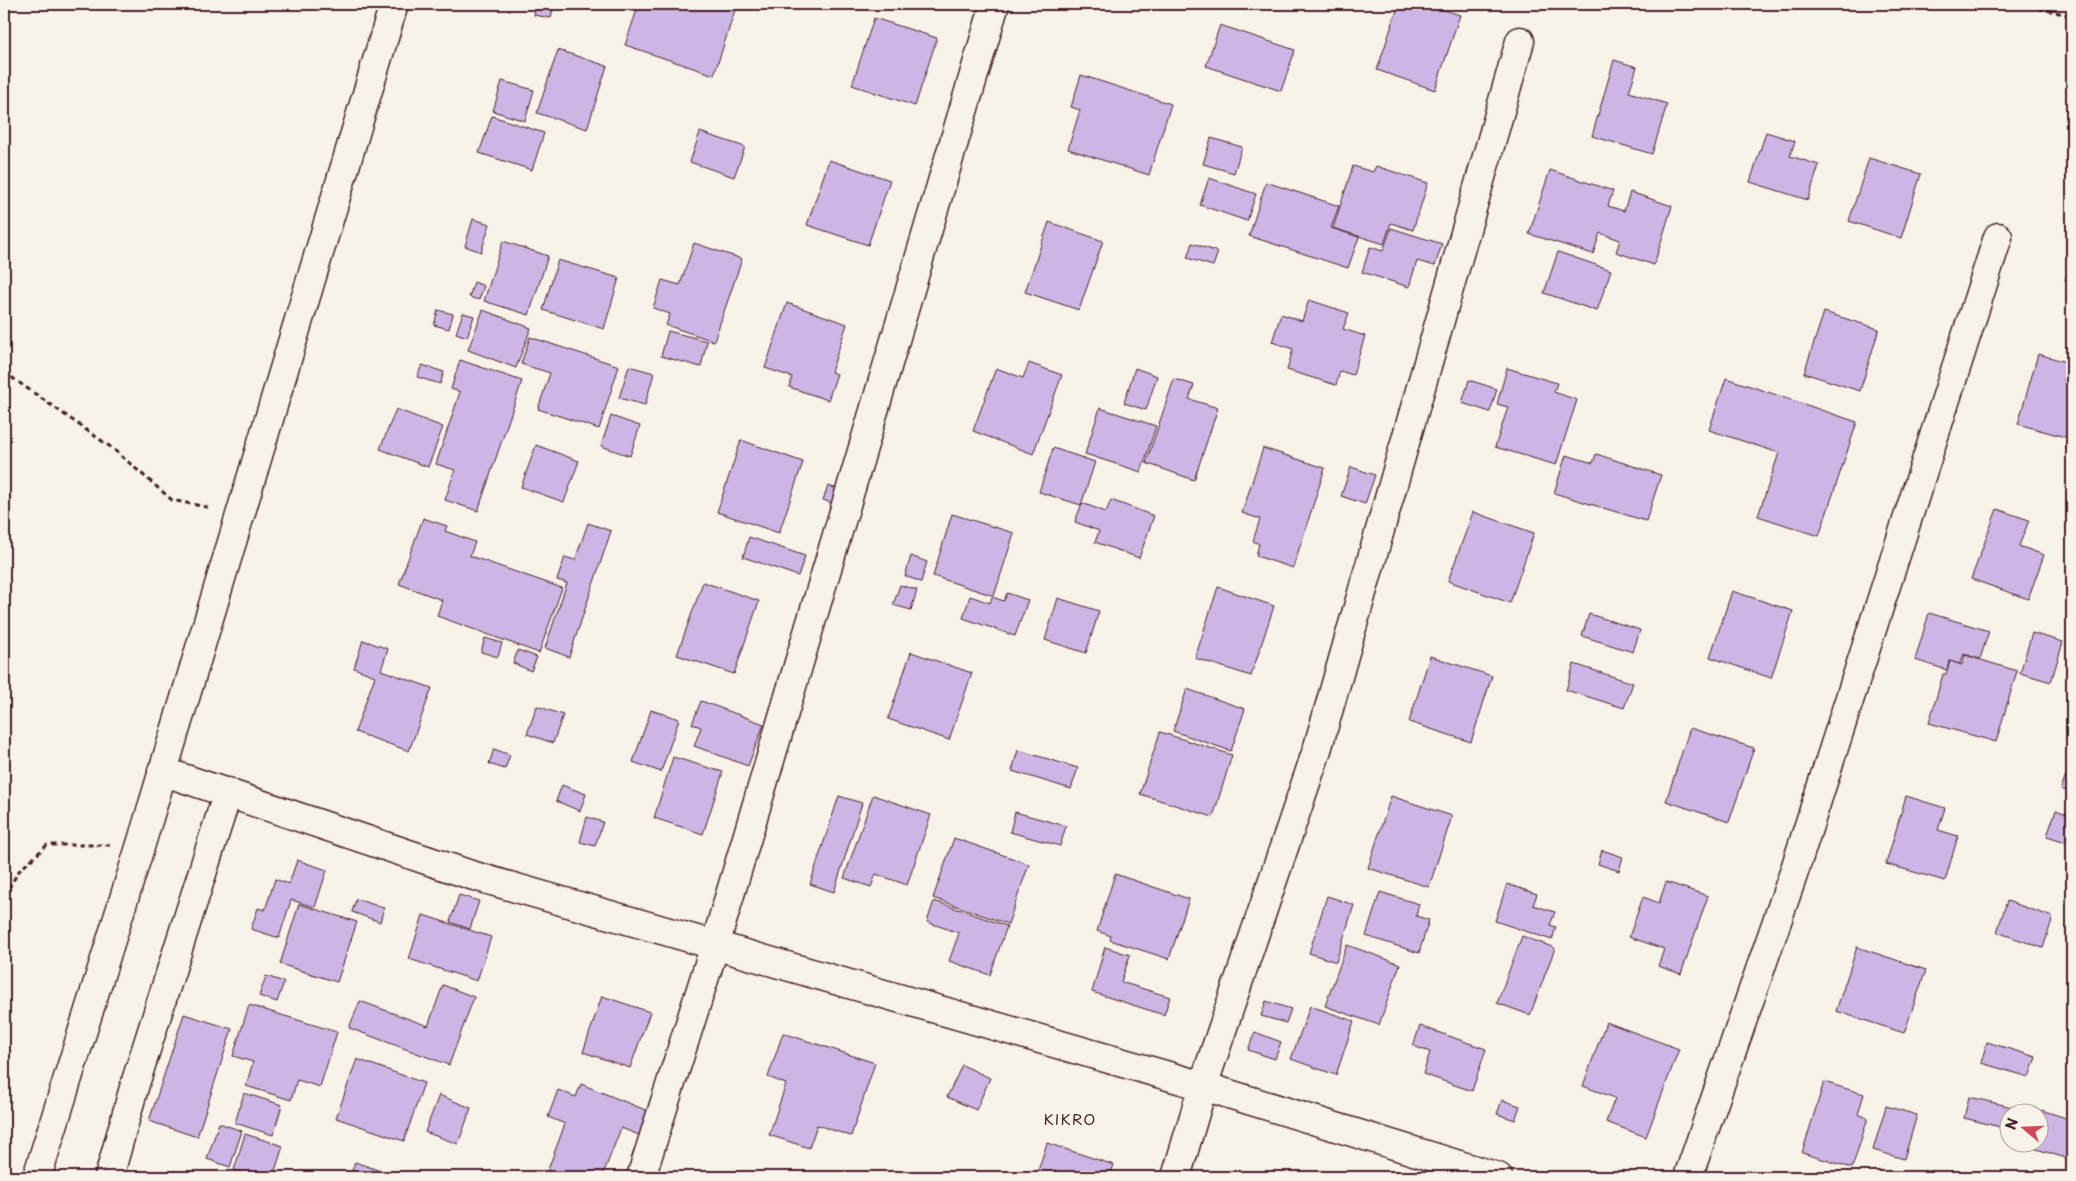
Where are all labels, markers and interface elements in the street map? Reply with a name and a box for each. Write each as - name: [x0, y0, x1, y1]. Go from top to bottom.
- north arrow: [1998, 1104, 2048, 1154]
- district label: KIKRO: [1044, 1107, 1096, 1130]
- text: N: [2000, 1115, 2023, 1132]

